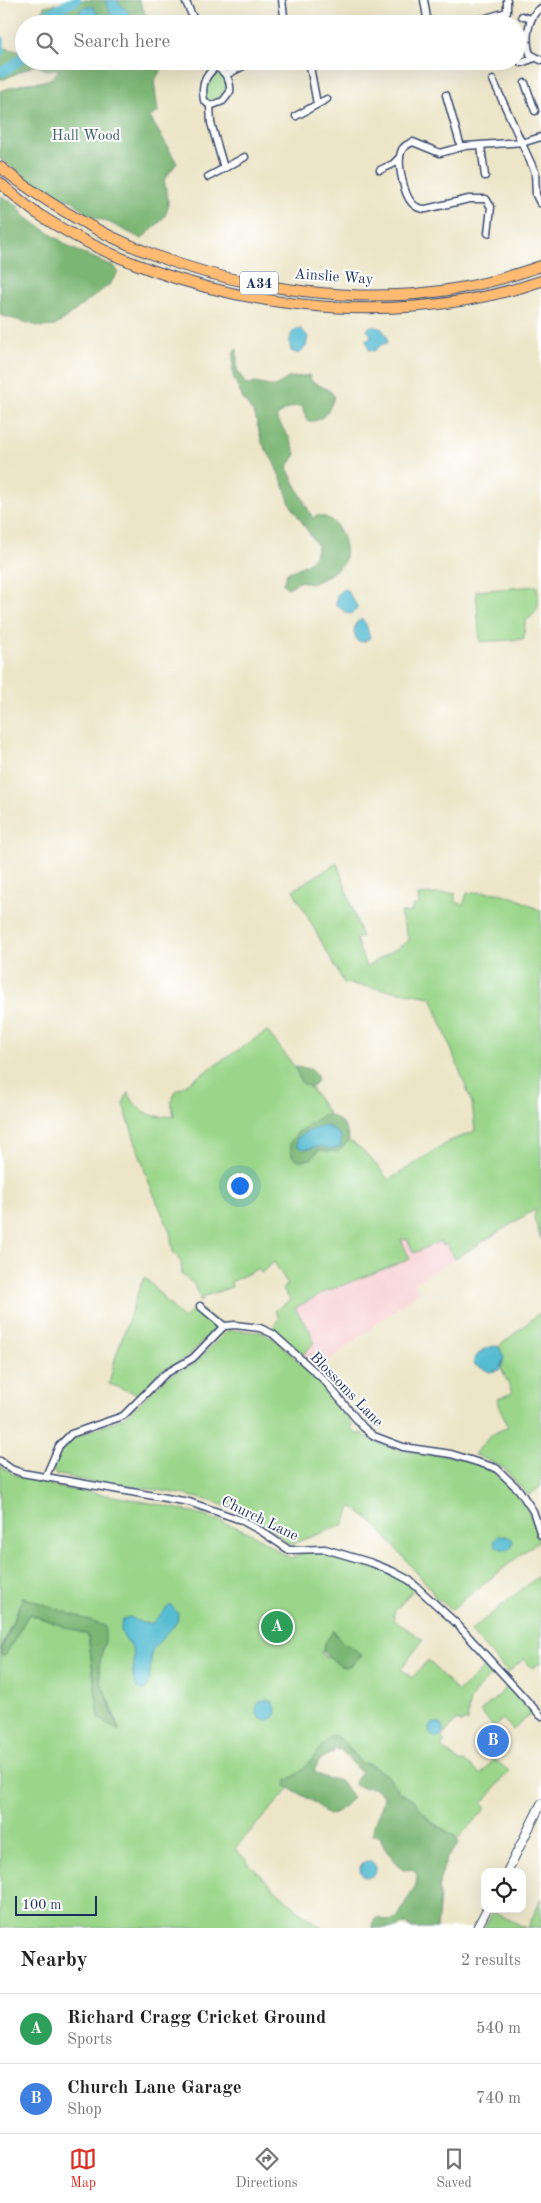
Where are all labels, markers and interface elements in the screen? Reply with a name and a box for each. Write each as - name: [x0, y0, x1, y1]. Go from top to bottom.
- search box: [15, 15, 526, 70]
- icon: search: [33, 29, 61, 57]
- text: Search here: [73, 33, 170, 52]
- park label: Hall Wood: [52, 129, 121, 144]
- street label: Ainslie Way: [294, 267, 374, 288]
- road number: A34: [240, 272, 278, 294]
- your location: [227, 1173, 253, 1199]
- street label: Blossoms Lane: [307, 1350, 385, 1430]
- street label: Church Lane: [218, 1494, 300, 1544]
- pin: A: [261, 1608, 293, 1646]
- pin: B: [477, 1722, 509, 1760]
- map controls: [481, 1868, 526, 1913]
- button: locate: [481, 1868, 526, 1913]
- scale bar: [15, 1893, 98, 1916]
- text: 100 m: [22, 1898, 61, 1912]
- text: Nearby: [20, 1950, 88, 1971]
- text: 2 results: [461, 1953, 521, 1969]
- text: Richard Cragg Cricket Ground: [67, 2009, 326, 2028]
- text: A: [30, 2021, 42, 2037]
- text: 540 m: [476, 2021, 521, 2037]
- text: Sports: [67, 2032, 112, 2048]
- text: Church Lane Garage: [67, 2079, 242, 2098]
- text: B: [30, 2091, 42, 2107]
- text: 740 m: [476, 2091, 521, 2107]
- text: Shop: [67, 2102, 102, 2118]
- tab: Map: [69, 2145, 97, 2192]
- tab: Directions: [236, 2145, 298, 2192]
- tab: Saved: [436, 2145, 472, 2192]

